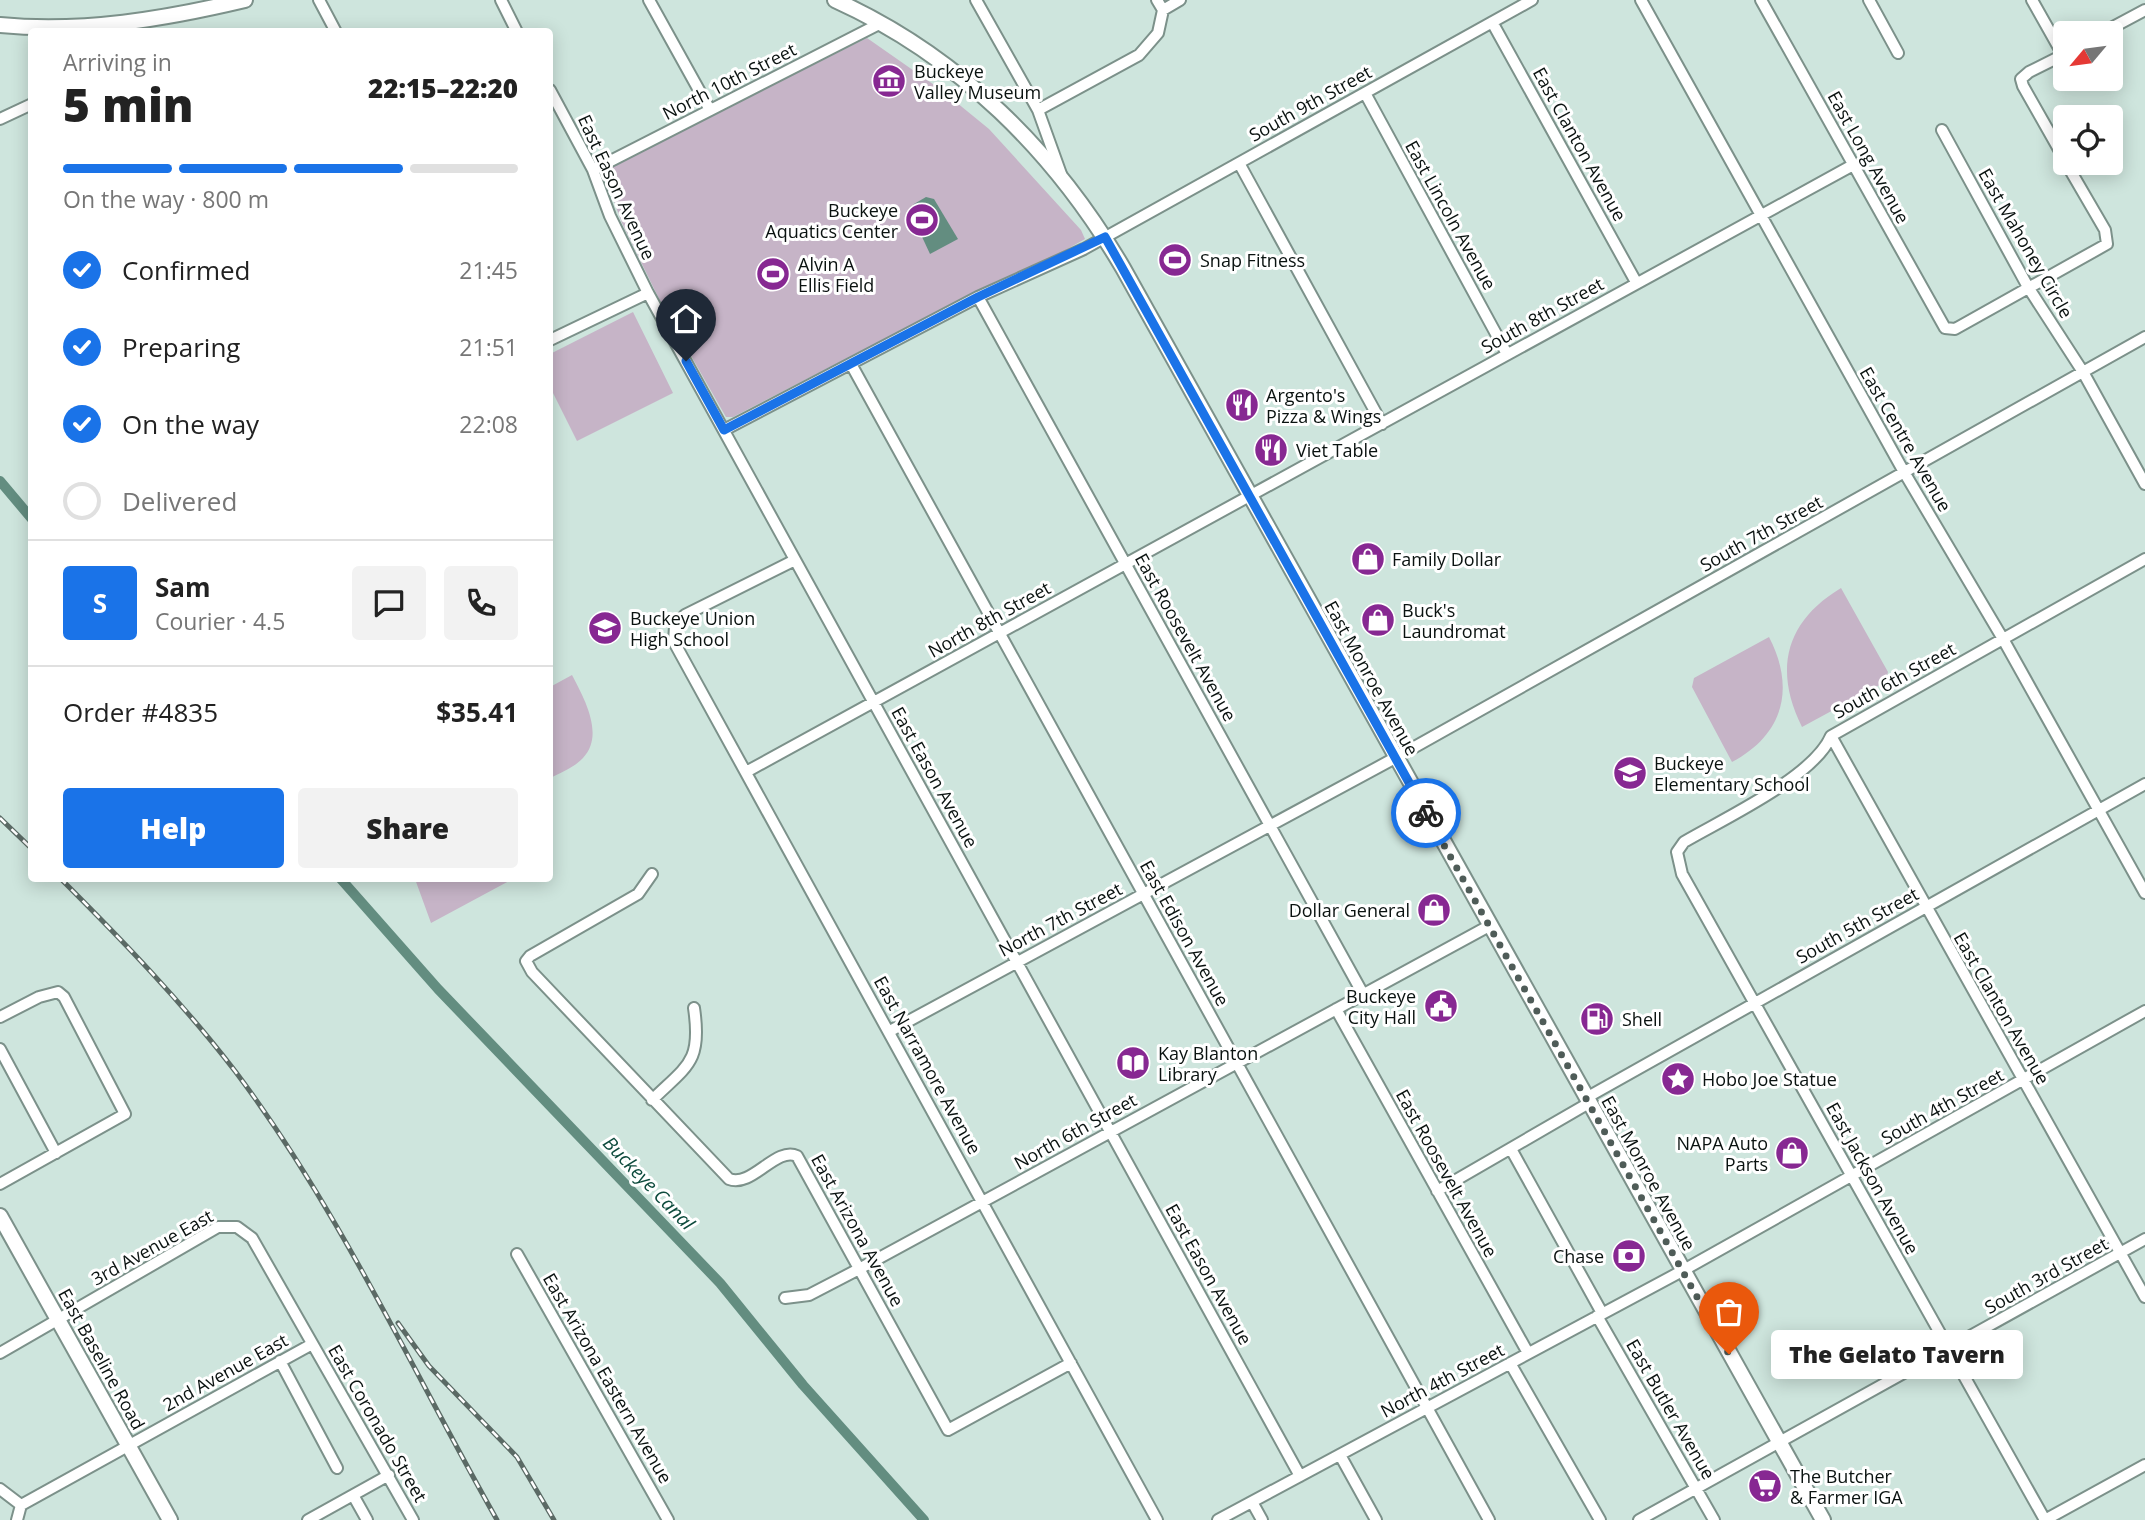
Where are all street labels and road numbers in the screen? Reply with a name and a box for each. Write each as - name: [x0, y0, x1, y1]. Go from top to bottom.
- street label: North 10th Street: [658, 37, 800, 125]
- street label: South 9th Street: [1244, 59, 1376, 147]
- street label: East Clanton Avenue: [1528, 63, 1632, 225]
- street label: East Long Avenue: [1823, 86, 1915, 228]
- street label: East Eason Avenue: [573, 111, 661, 263]
- street label: East Lincoln Avenue: [1400, 136, 1502, 294]
- street label: East Mahoney Circle: [1973, 164, 2079, 322]
- street label: South 8th Street: [1476, 271, 1608, 359]
- street label: East Centre Avenue: [1855, 362, 1957, 516]
- street label: South 7th Street: [1695, 489, 1827, 577]
- street label: East Roosevelt Avenue: [1130, 549, 1242, 725]
- street label: North 8th Street: [923, 575, 1055, 663]
- street label: East Monroe Avenue: [1319, 596, 1425, 760]
- street label: South 6th Street: [1828, 636, 1960, 724]
- street label: East Eason Avenue: [886, 702, 984, 852]
- street label: East Edison Avenue: [1135, 856, 1235, 1010]
- street label: North 7th Street: [994, 876, 1126, 962]
- street label: South 5th Street: [1791, 881, 1923, 969]
- street label: East Clanton Avenue: [1949, 927, 2055, 1089]
- street label: East Narramore Avenue: [869, 972, 987, 1158]
- street label: South 4th Street: [1876, 1062, 2008, 1150]
- street label: East Roosevelt Avenue: [1391, 1085, 1503, 1261]
- street label: North 6th Street: [1009, 1087, 1141, 1175]
- street label: East Monroe Avenue: [1596, 1091, 1702, 1255]
- street label: East Jackson Avenue: [1821, 1098, 1925, 1258]
- street label: East Arizona Avenue: [806, 1150, 910, 1310]
- street label: East Eason Avenue: [1160, 1199, 1258, 1349]
- street label: 3rd Avenue East: [87, 1204, 217, 1290]
- street label: South 3rd Street: [1980, 1231, 2112, 1319]
- street label: East Arizona Eastern Avenue: [538, 1269, 678, 1487]
- street label: East Baseline Road: [53, 1284, 151, 1434]
- street label: 2nd Avenue East: [158, 1328, 292, 1416]
- street label: East Butler Avenue: [1621, 1335, 1721, 1483]
- street label: North 4th Street: [1376, 1337, 1508, 1423]
- street label: East Coronado Street: [323, 1340, 433, 1506]

